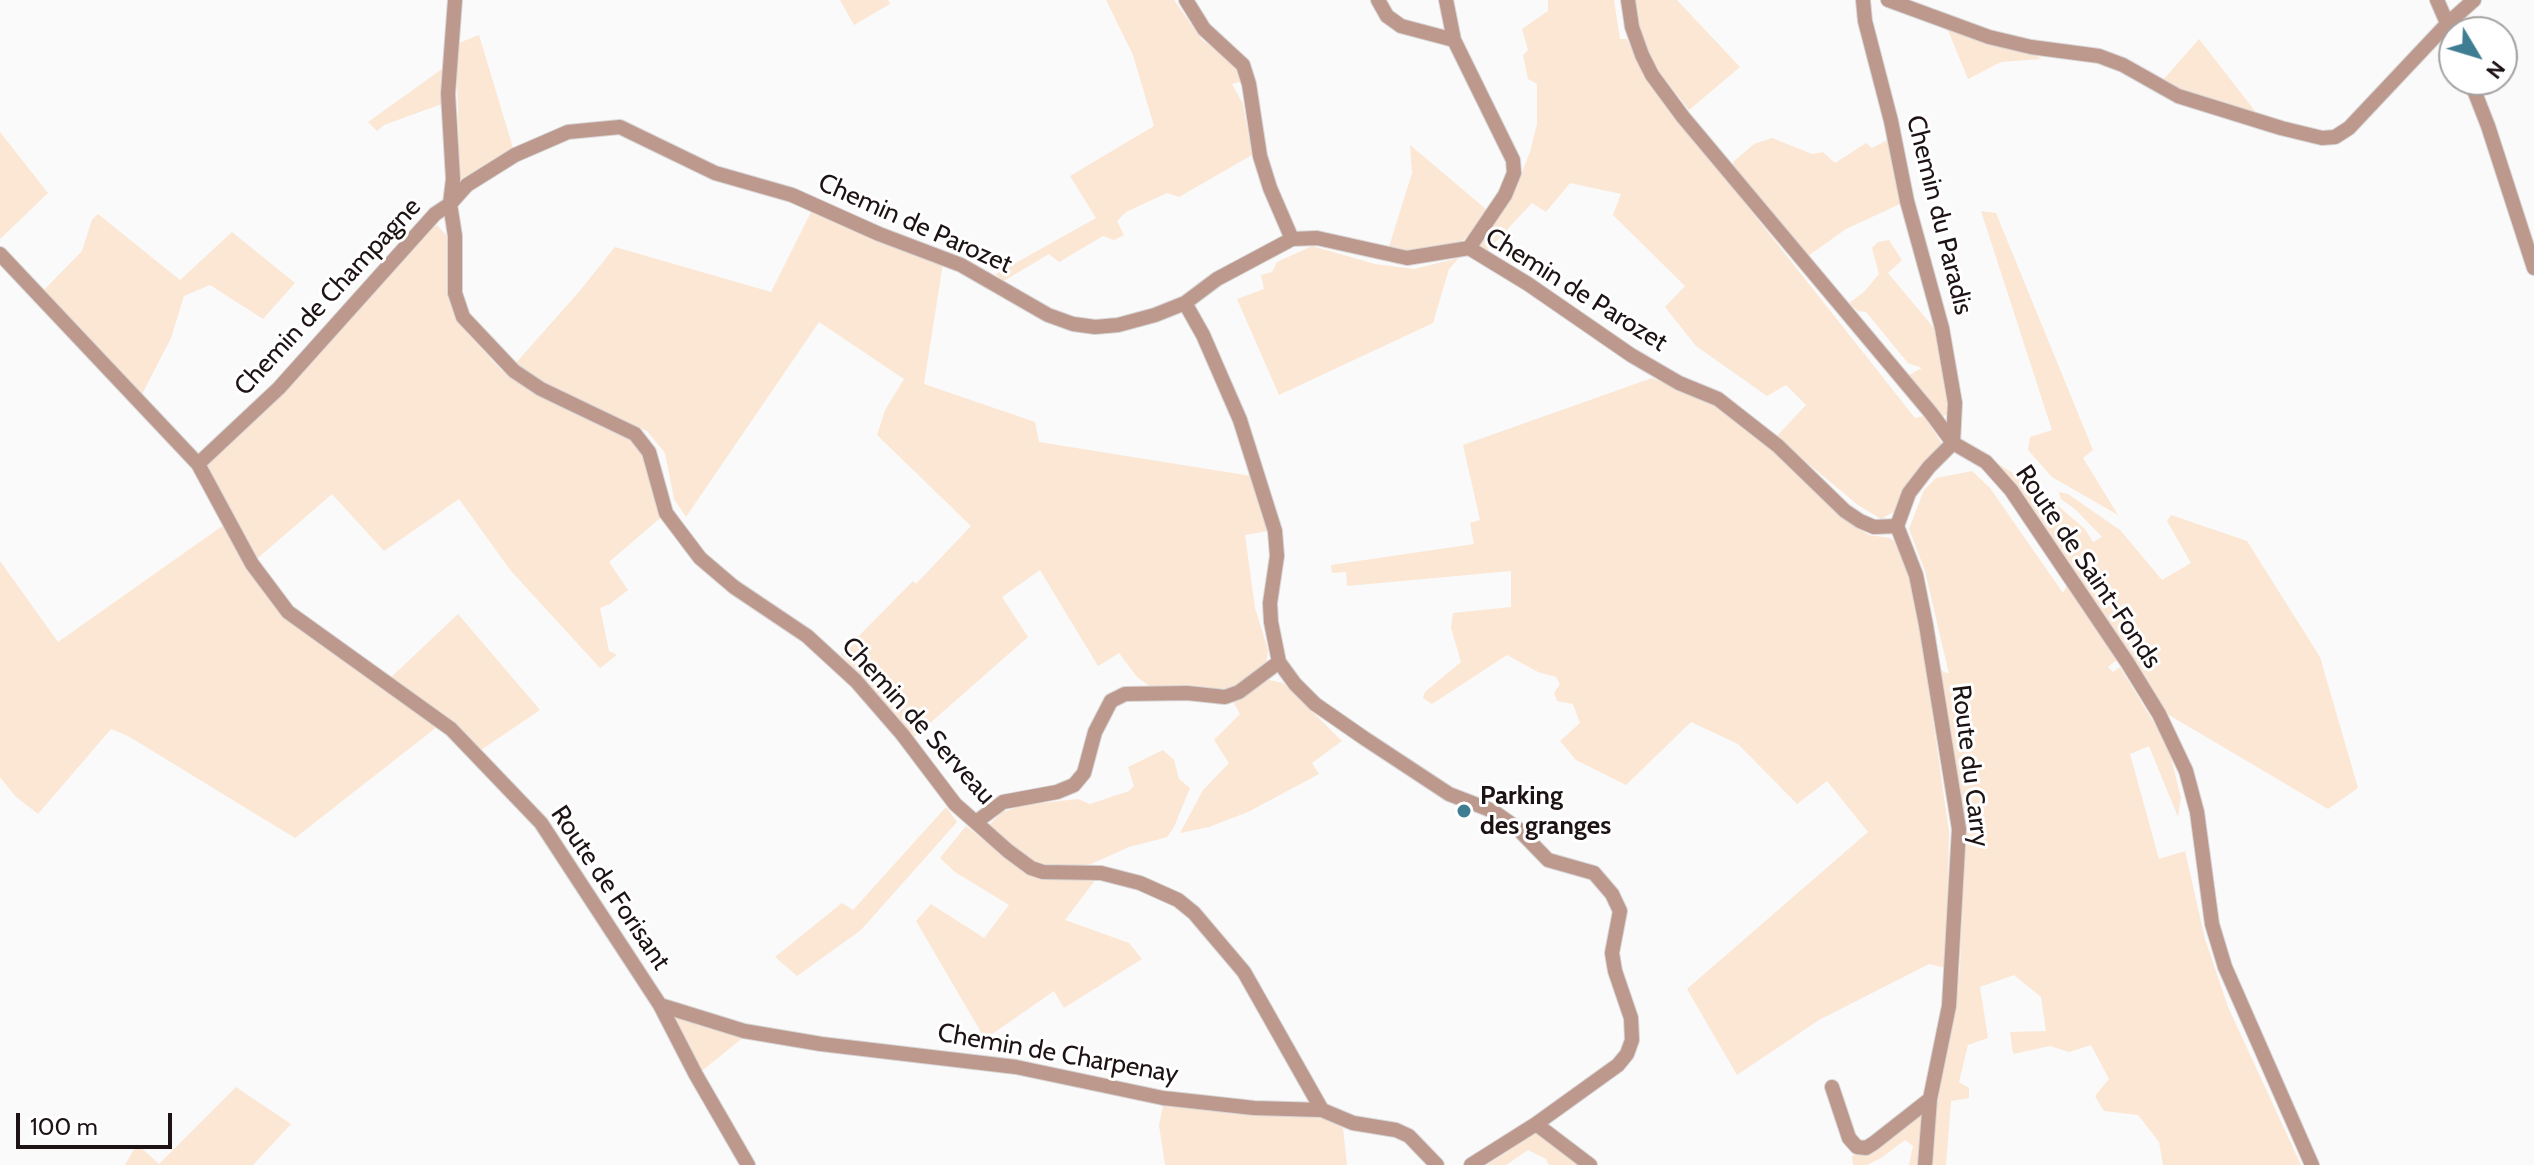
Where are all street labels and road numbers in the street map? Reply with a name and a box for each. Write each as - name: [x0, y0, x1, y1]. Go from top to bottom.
- street label: Chemin du Paradis: [1899, 112, 1979, 318]
- street label: Chemin de Parozet: [813, 167, 1017, 281]
- street label: Chemin de Champagne: [228, 192, 428, 402]
- street label: Chemin de Parozet: [1479, 221, 1673, 359]
- street label: Route de Saint-Fonds: [2008, 460, 2168, 674]
- street label: Chemin de Serveau: [835, 631, 1001, 811]
- street label: Route du Carry: [1945, 683, 1995, 849]
- street label: Route de Forisant: [544, 800, 676, 976]
- street label: Chemin de Charpenay: [935, 1017, 1181, 1091]

